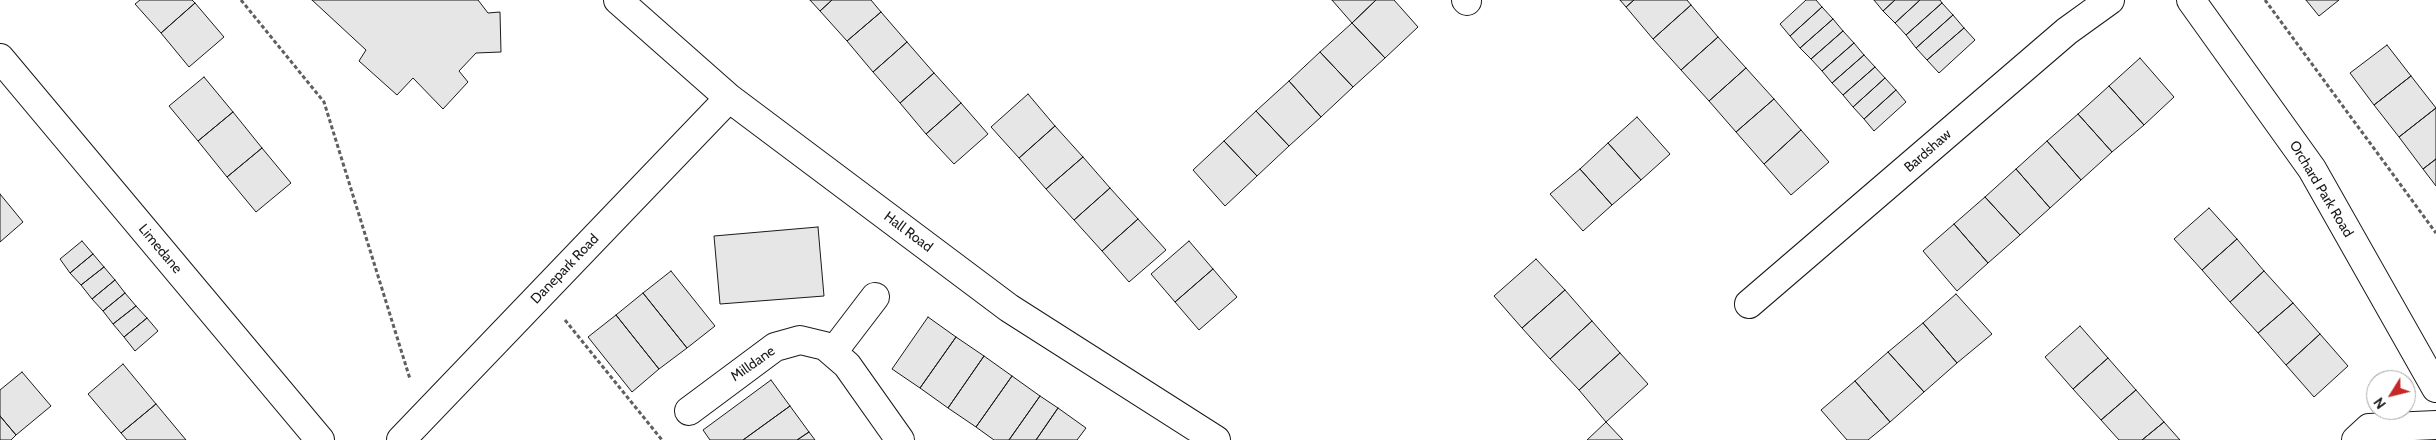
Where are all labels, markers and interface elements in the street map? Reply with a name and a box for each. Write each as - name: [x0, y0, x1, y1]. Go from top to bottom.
- street label: Bardshaw: [1901, 126, 1955, 176]
- street label: Orchard Park Road: [2286, 138, 2356, 240]
- street label: Hall Road: [880, 208, 936, 256]
- street label: Limedane: [135, 221, 185, 277]
- street label: Danepark Road: [528, 231, 602, 307]
- street label: Milldane: [728, 343, 778, 385]
- north arrow: [2366, 370, 2416, 420]
- text: N: [2369, 394, 2390, 413]

